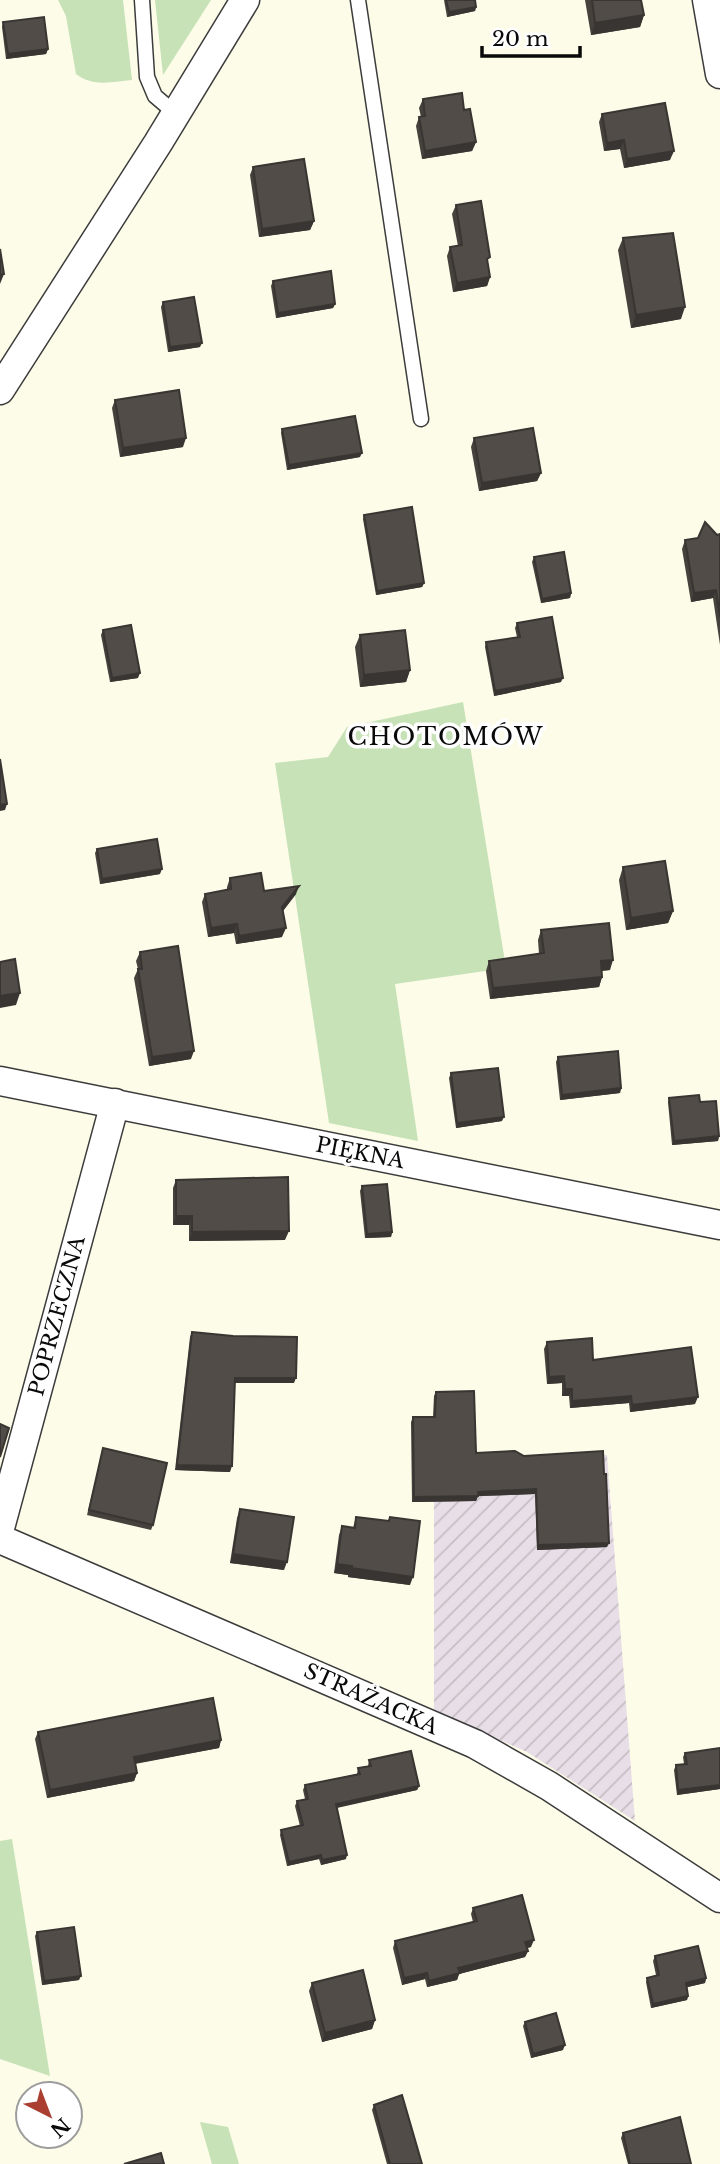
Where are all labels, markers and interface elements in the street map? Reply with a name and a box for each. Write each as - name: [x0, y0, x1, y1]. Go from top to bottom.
- scale bar: [482, 14, 580, 58]
- text: 20 m: [492, 26, 549, 52]
- district label: CHOTOMÓW: [347, 722, 545, 751]
- street label: PIĘKNA: [314, 1132, 407, 1174]
- street label: POPRZECZNA: [23, 1233, 91, 1399]
- street label: STRAŻACKA: [300, 1658, 443, 1741]
- north arrow: [14, 2080, 84, 2150]
- text: N: [46, 2113, 74, 2142]

